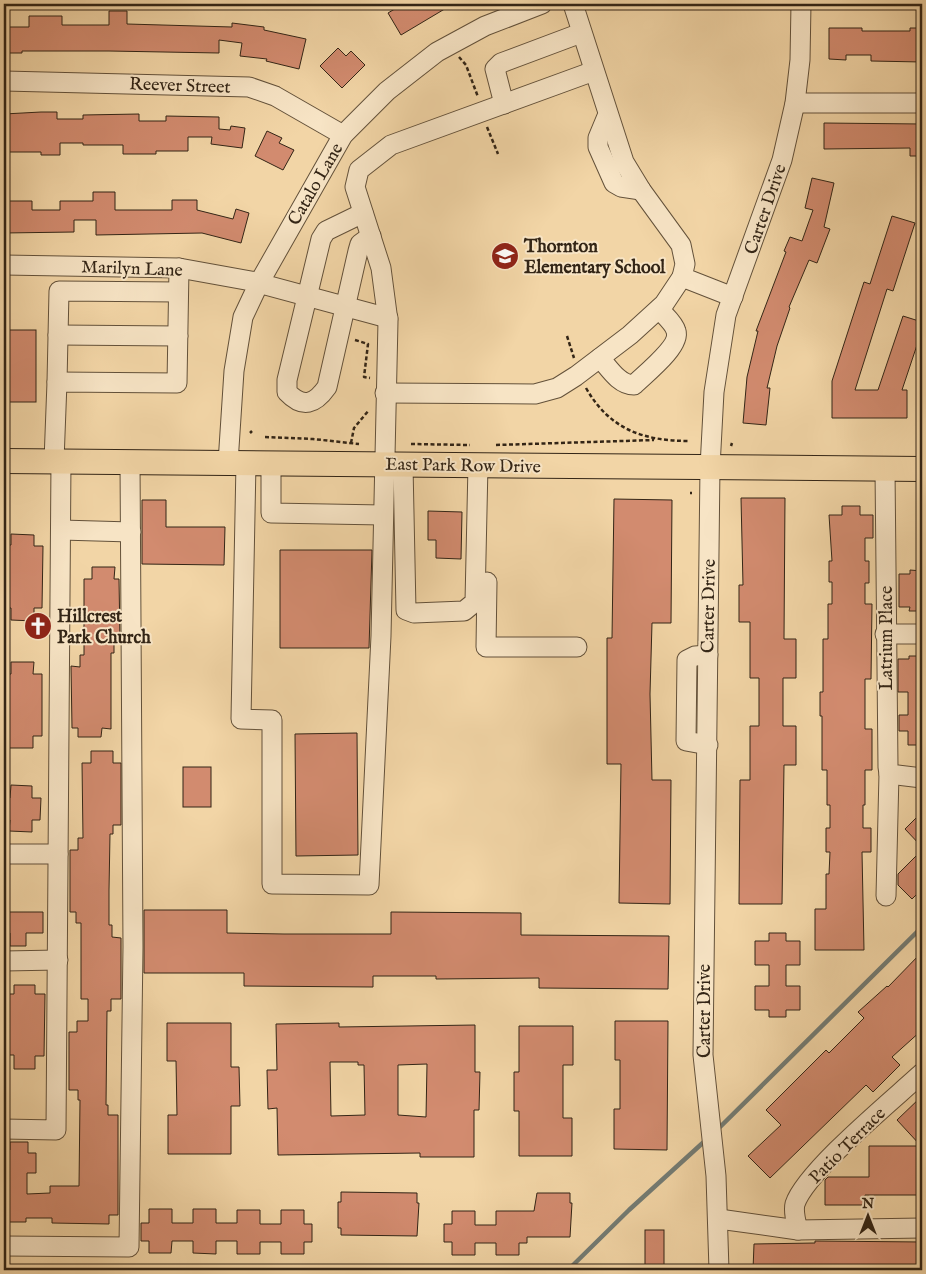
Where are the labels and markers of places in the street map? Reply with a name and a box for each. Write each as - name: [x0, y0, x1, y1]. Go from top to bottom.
- place label: Thornton Elementary School: [523, 236, 666, 280]
- school or university icon: Thornton Elementary School: [490, 241, 520, 271]
- place label: Hillcrest Park Church: [57, 606, 151, 650]
- church icon: Hillcrest Park Church: [23, 611, 53, 641]

